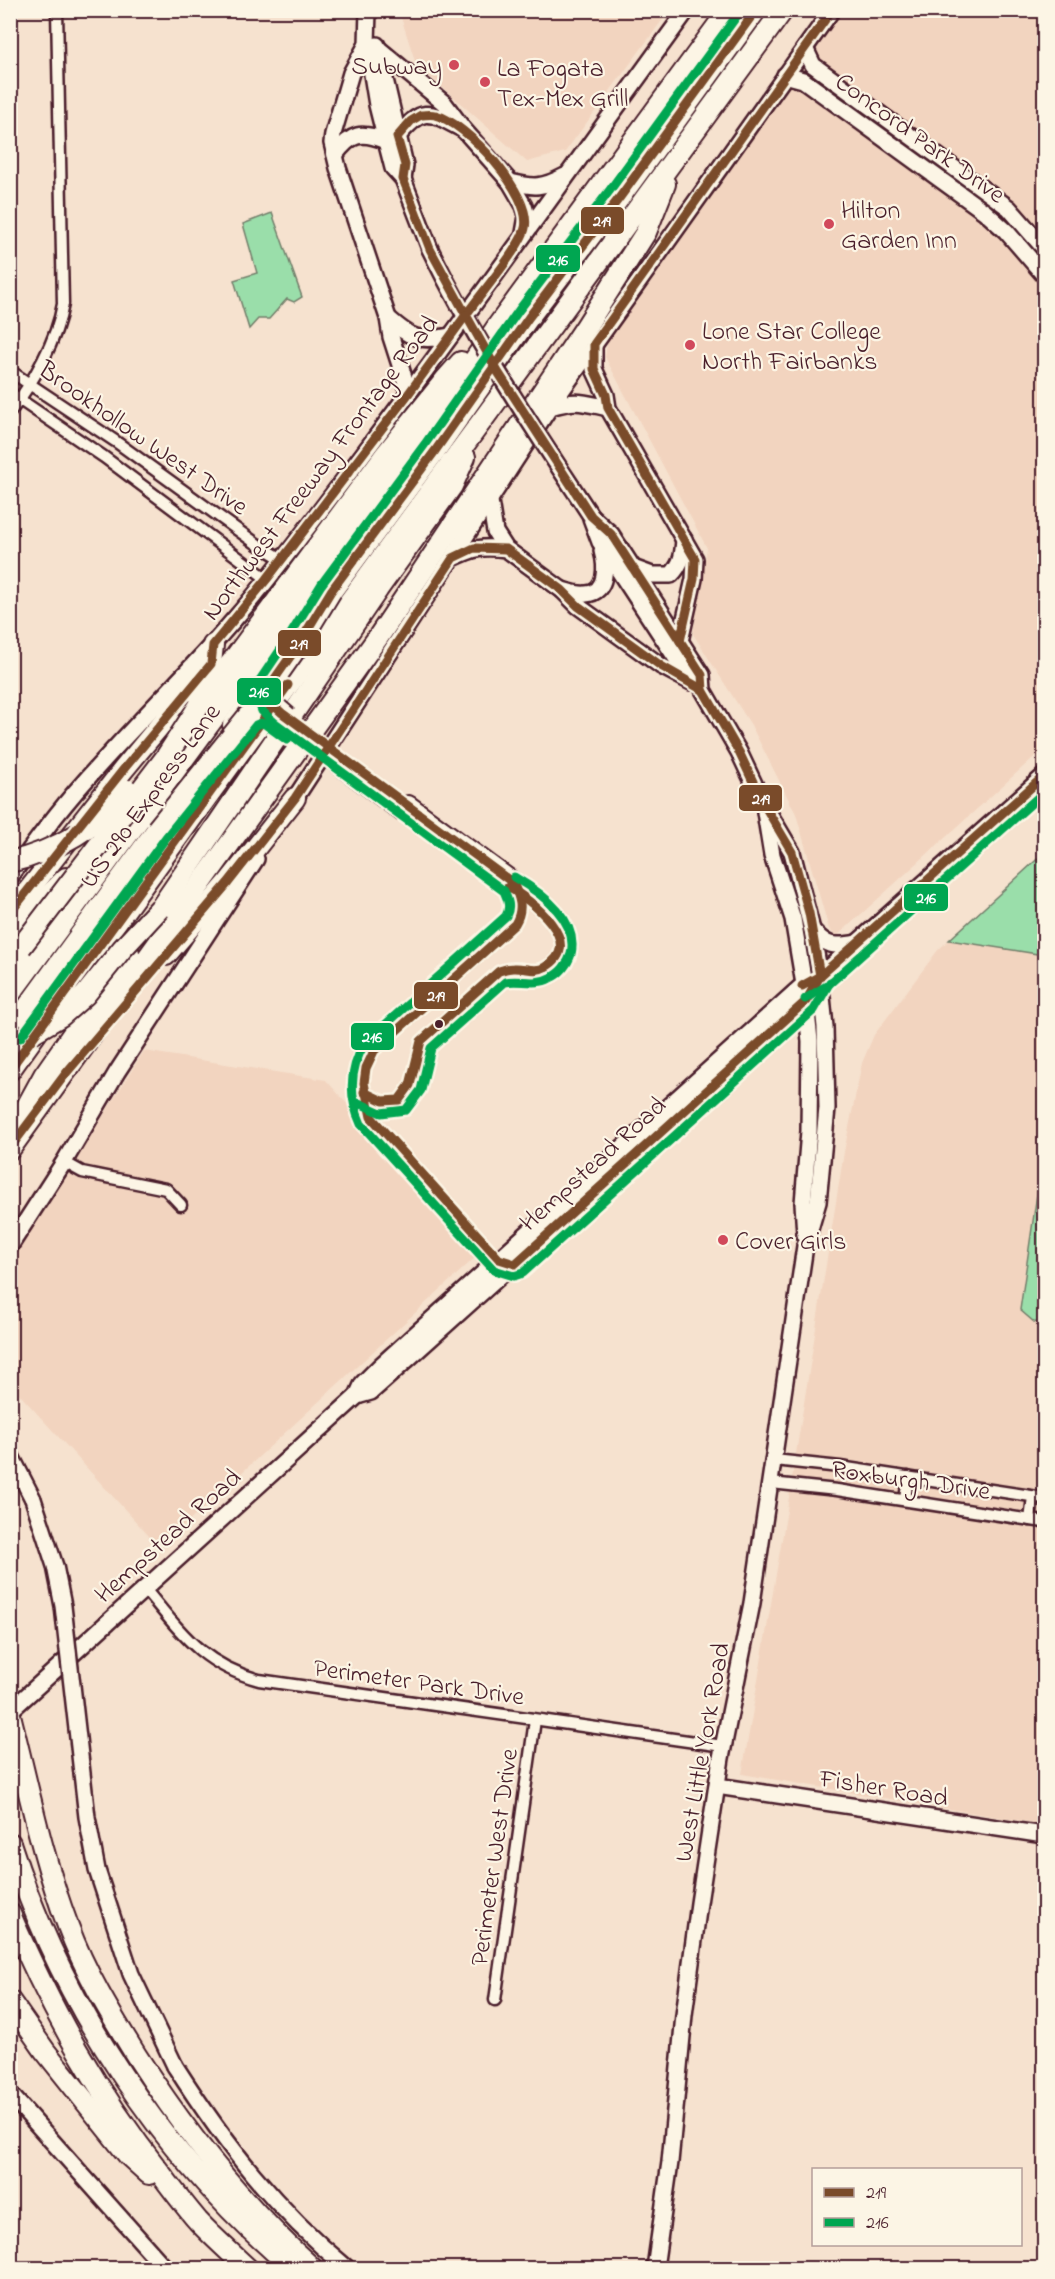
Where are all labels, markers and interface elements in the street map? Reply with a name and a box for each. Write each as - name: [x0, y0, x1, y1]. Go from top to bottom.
- place label: Subway: [351, 49, 442, 87]
- place label: La Fogata Tex-Mex Grill: [497, 51, 628, 119]
- marker: Subway: [447, 58, 461, 72]
- street label: Concord Park Drive: [826, 65, 1013, 215]
- marker: La Fogata Tex-Mex Grill: [478, 75, 492, 89]
- place label: Hilton Garden Inn: [841, 193, 957, 261]
- line badge: 219: [580, 206, 625, 235]
- text: 219: [592, 210, 611, 234]
- marker: Hilton Garden Inn: [822, 217, 836, 231]
- line badge: 216: [535, 244, 581, 273]
- text: 216: [547, 249, 569, 273]
- street label: Northwest Freeway Frontage Road: [194, 308, 449, 630]
- place label: Lone Star College North Fairbanks: [702, 314, 881, 382]
- marker: Lone Star College North Fairbanks: [683, 338, 697, 352]
- street label: Brookhollow West Drive: [29, 352, 255, 527]
- line badge: 219: [277, 629, 322, 657]
- text: 219: [289, 633, 308, 657]
- line badge: 216: [236, 677, 282, 706]
- text: 216: [248, 681, 270, 705]
- street label: US 290 Express Lane: [71, 696, 232, 897]
- line badge: 219: [738, 784, 783, 812]
- text: 219: [751, 788, 770, 812]
- line badge: 216: [903, 883, 949, 912]
- text: 216: [915, 887, 937, 911]
- line badge: 219: [413, 981, 459, 1010]
- text: 219: [426, 985, 445, 1009]
- unlabelled marker: [433, 1018, 445, 1030]
- line badge: 216: [350, 1022, 395, 1051]
- text: 216: [361, 1026, 383, 1050]
- street label: Hempstead Road: [512, 1088, 676, 1242]
- place label: Cover Girls: [735, 1224, 846, 1262]
- marker: Cover Girls: [716, 1233, 730, 1247]
- street label: Roxburgh Drive: [829, 1452, 993, 1512]
- street label: Hempstead Road: [87, 1460, 251, 1614]
- street label: West Little York Road: [666, 1640, 742, 1865]
- street label: Perimeter Park Drive: [311, 1650, 527, 1718]
- street label: Perimeter West Drive: [462, 1746, 530, 1969]
- street label: Fisher Road: [815, 1761, 951, 1819]
- legend: [812, 2168, 1022, 2246]
- text: 219: [866, 2181, 887, 2207]
- text: 216: [866, 2211, 889, 2237]

